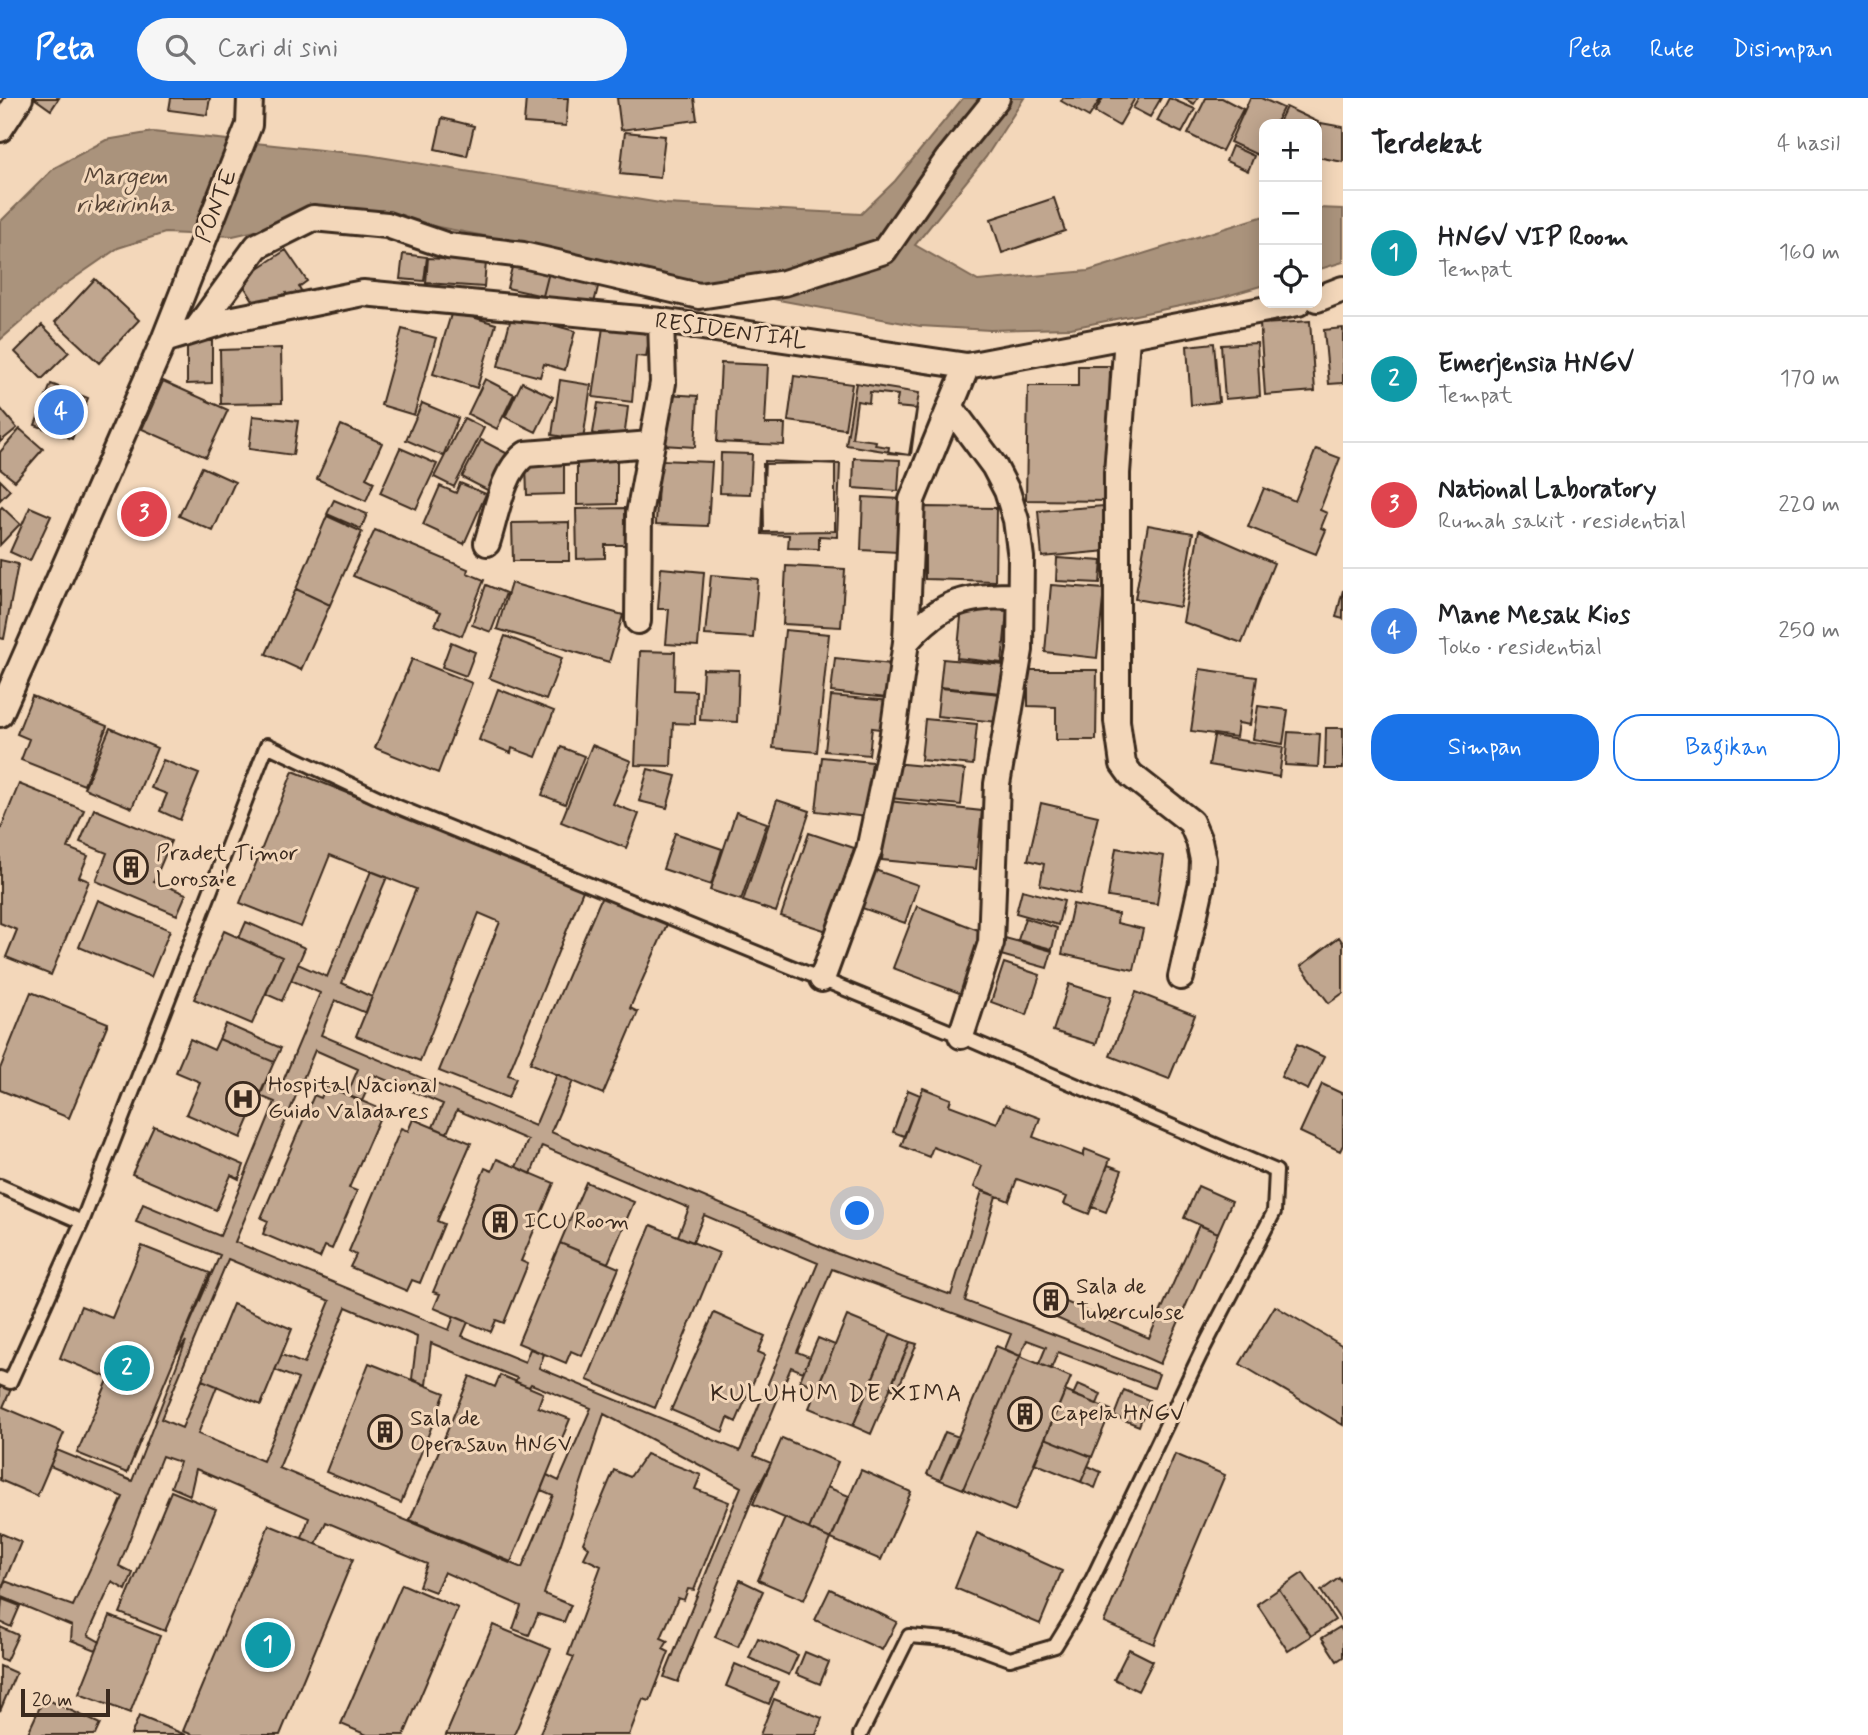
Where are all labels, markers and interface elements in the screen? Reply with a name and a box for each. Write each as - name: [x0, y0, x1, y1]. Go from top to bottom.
- search box: [137, 18, 627, 81]
- text: Peta: [35, 27, 95, 71]
- icon: search: [161, 30, 199, 68]
- text: Cari di sini: [217, 32, 338, 66]
- text: Peta: [1568, 34, 1612, 65]
- text: Rute: [1650, 34, 1694, 65]
- text: Disimpan: [1732, 34, 1833, 65]
- map controls: [1259, 119, 1322, 308]
- button: +: [1259, 119, 1322, 182]
- text: Terdekat: [1371, 124, 1482, 163]
- text: 4 hasil: [1777, 129, 1840, 159]
- water label: Margem ribeirinha: [76, 162, 175, 221]
- street label: PONTE: [189, 165, 245, 247]
- button: −: [1259, 182, 1322, 245]
- text: HNGV VIP Room: [1438, 221, 1629, 255]
- text: 1: [1389, 238, 1399, 268]
- text: 160 m: [1779, 238, 1840, 268]
- button: locate: [1259, 245, 1322, 308]
- text: Tempat: [1438, 255, 1512, 285]
- street label: RESIDENTIAL: [653, 306, 809, 358]
- text: Emerjensia HNGV: [1438, 347, 1634, 381]
- text: 2: [1388, 364, 1400, 394]
- text: 170 m: [1780, 364, 1840, 394]
- text: Tempat: [1438, 381, 1512, 411]
- pin: 4: [38, 386, 84, 438]
- text: National Laboratory: [1438, 473, 1657, 507]
- pin: 3: [121, 488, 167, 540]
- text: 3: [1389, 490, 1399, 520]
- text: 220 m: [1778, 490, 1840, 520]
- text: Rumah sakit · residential: [1438, 507, 1686, 537]
- text: Mane Mesak Kios: [1438, 599, 1630, 633]
- text: 4: [1387, 616, 1401, 646]
- text: 250 m: [1778, 616, 1840, 646]
- text: Toko · residential: [1438, 633, 1602, 663]
- button: Simpan: [1371, 714, 1599, 781]
- button: Bagikan: [1613, 714, 1840, 781]
- place label: Pradet Timor Lorosa'e: [156, 839, 299, 895]
- building icon: Pradet Timor Lorosa'e: [112, 848, 150, 886]
- place label: Hospital Nacional Guido Valadares: [268, 1071, 437, 1127]
- hospital icon: Hospital Nacional Guido Valadares: [224, 1080, 262, 1118]
- your location: [840, 1196, 874, 1230]
- building icon: ICU Room: [481, 1203, 519, 1241]
- place label: ICU Room: [524, 1207, 629, 1237]
- place label: Sala de Tuberculose: [1076, 1272, 1184, 1328]
- building icon: Sala de Tuberculose: [1032, 1281, 1070, 1319]
- pin: 2: [104, 1342, 150, 1394]
- district label: KULUHUM DE XIMA: [710, 1379, 964, 1410]
- building icon: Capela HNGV: [1006, 1395, 1044, 1433]
- place label: Capela HNGV: [1050, 1399, 1185, 1429]
- place label: Sala de Operasaun HNGV: [410, 1404, 572, 1460]
- building icon: Sala de Operasaun HNGV: [366, 1413, 404, 1451]
- pin: 1: [245, 1619, 291, 1671]
- scale bar: [21, 1686, 110, 1718]
- text: 20 m: [32, 1688, 72, 1713]

